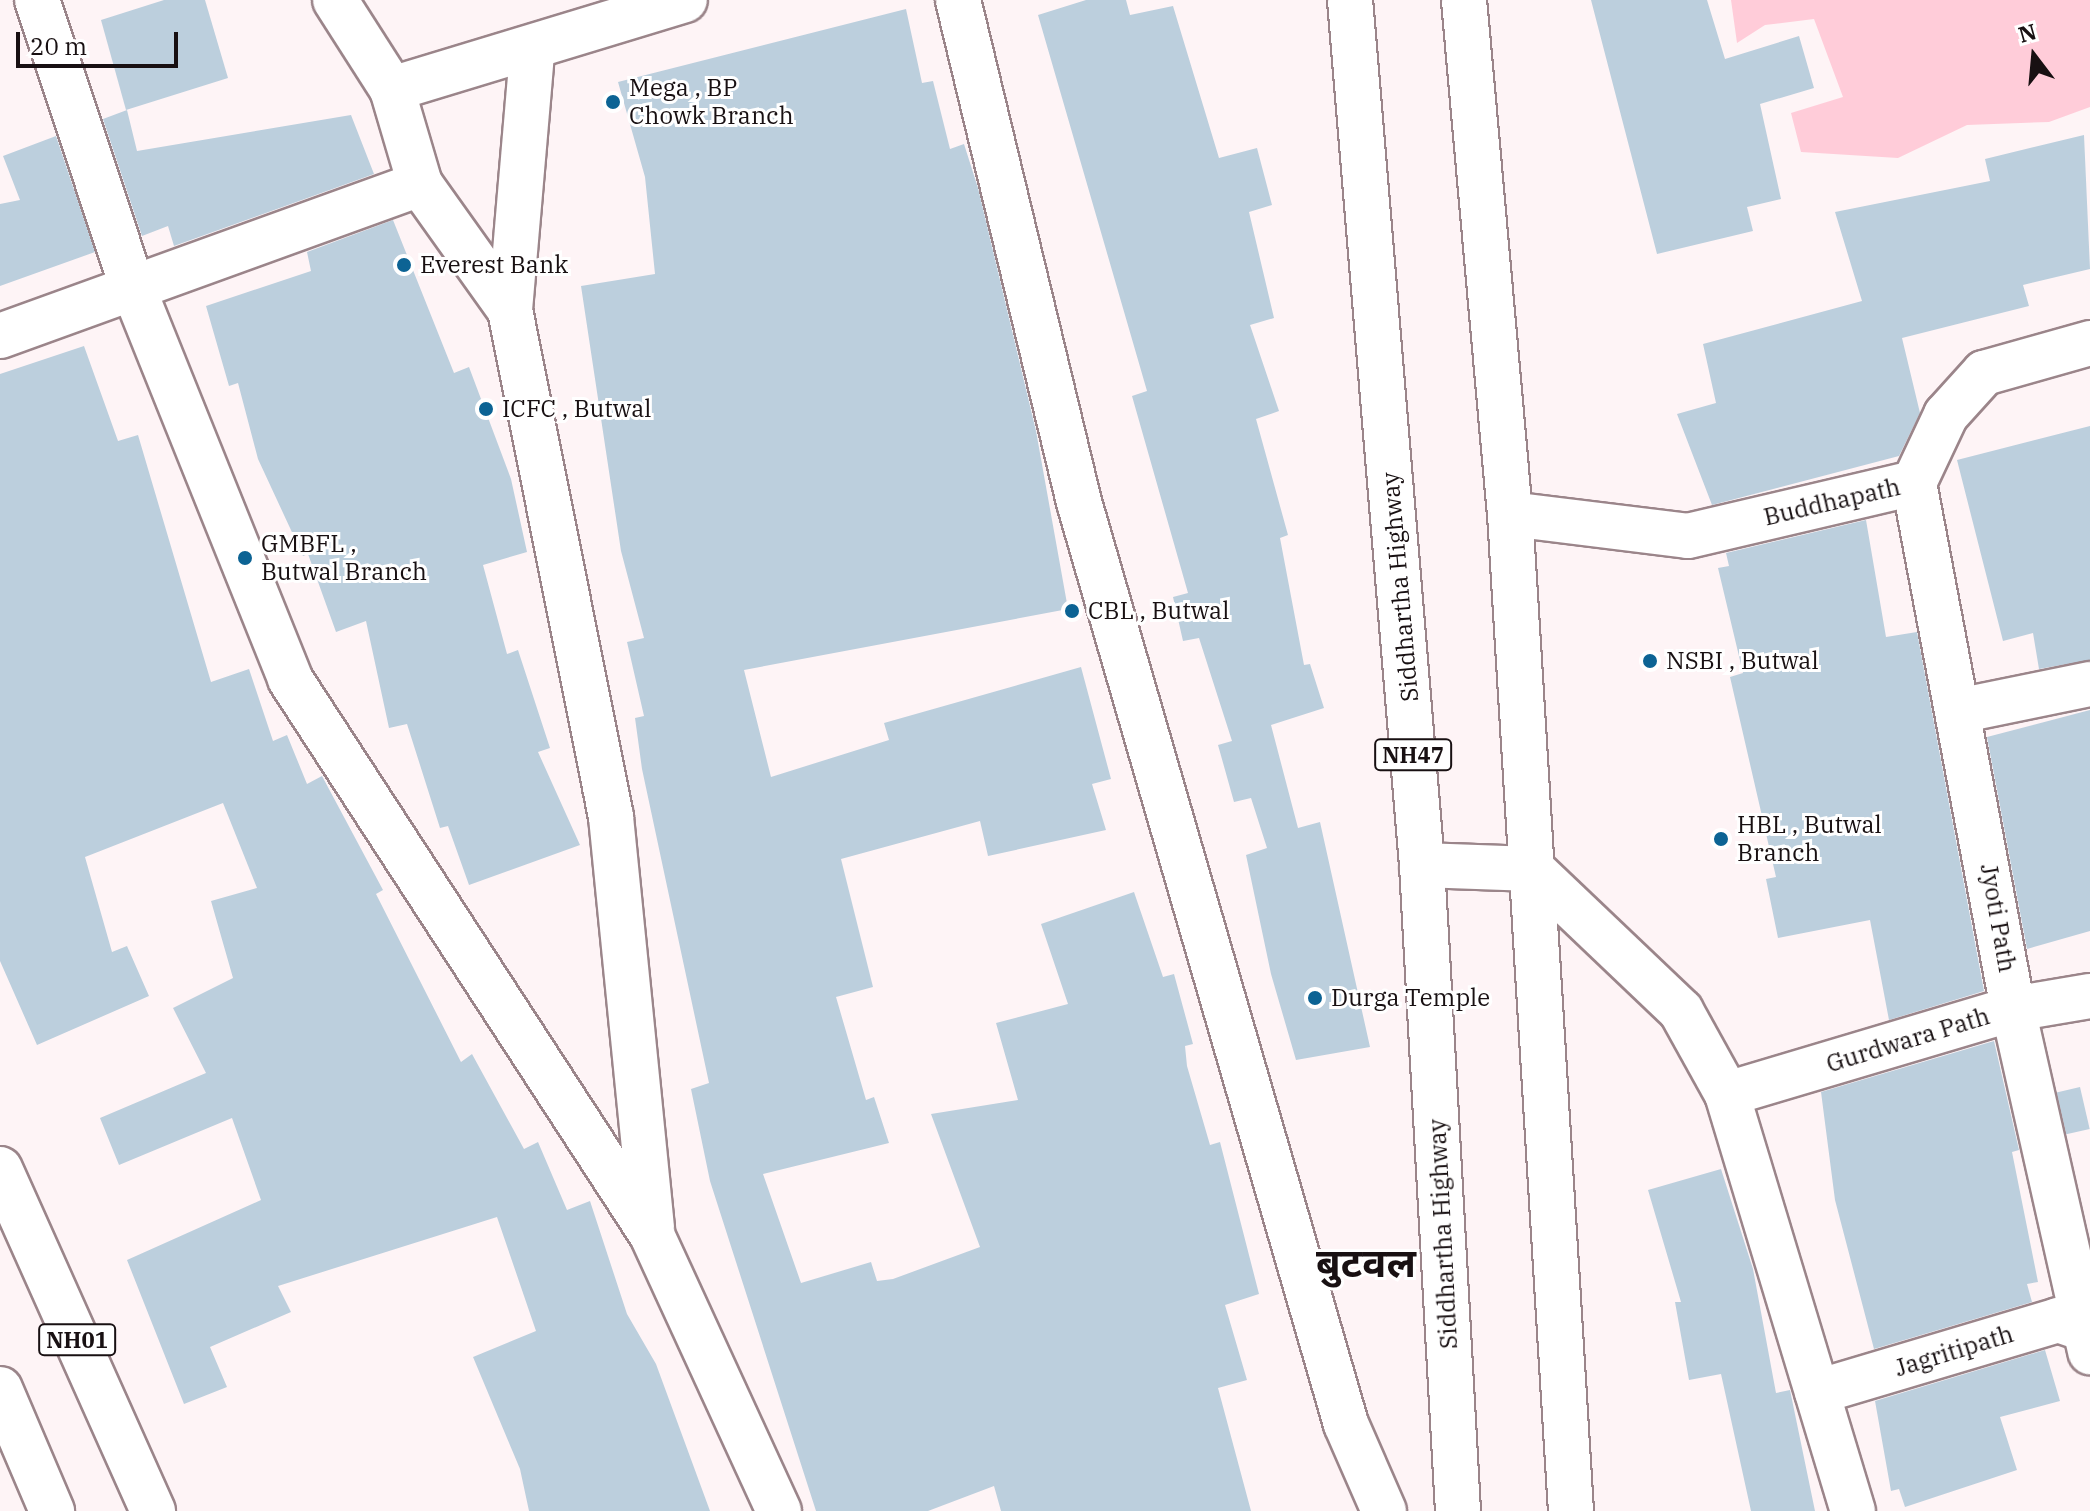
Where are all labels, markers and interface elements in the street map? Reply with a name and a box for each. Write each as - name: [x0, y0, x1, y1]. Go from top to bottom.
- scale bar: [20, 16, 182, 66]
- north arrow: [1994, 16, 2074, 96]
- text: N: [2015, 16, 2040, 49]
- text: 20 m: [30, 30, 87, 62]
- place label: Mega , BP Chowk Branch: [629, 74, 794, 130]
- marker: Mega , BP Chowk Branch: [604, 93, 622, 111]
- place label: Everest Bank: [420, 251, 568, 279]
- marker: Everest Bank: [395, 256, 413, 274]
- place label: ICFC , Butwal: [502, 395, 652, 423]
- marker: ICFC , Butwal: [477, 400, 495, 418]
- street label: Siddhartha Highway: [1376, 471, 1424, 703]
- street label: Buddhapath: [1761, 472, 1903, 532]
- place label: GMBFL , Butwal Branch: [261, 530, 427, 586]
- marker: GMBFL , Butwal Branch: [236, 549, 254, 567]
- place label: CBL , Butwal: [1088, 597, 1229, 625]
- marker: CBL , Butwal: [1063, 602, 1081, 620]
- place label: NSBI , Butwal: [1666, 647, 1819, 675]
- marker: NSBI , Butwal: [1641, 652, 1659, 670]
- road number: NH47: [1373, 737, 1453, 773]
- place label: HBL , Butwal Branch: [1737, 811, 1882, 867]
- marker: HBL , Butwal Branch: [1712, 830, 1730, 848]
- street label: Jyoti Path: [1974, 862, 2022, 974]
- place label: Durga Temple: [1331, 984, 1490, 1012]
- marker: Durga Temple: [1306, 989, 1324, 1007]
- street label: Gurdwara Path: [1823, 1001, 1993, 1079]
- street label: Siddhartha Highway: [1423, 1118, 1463, 1350]
- district label: बुटवल: [1316, 1238, 1416, 1286]
- street label: Jagritipath: [1891, 1319, 2017, 1383]
- road number: NH01: [37, 1322, 117, 1358]

